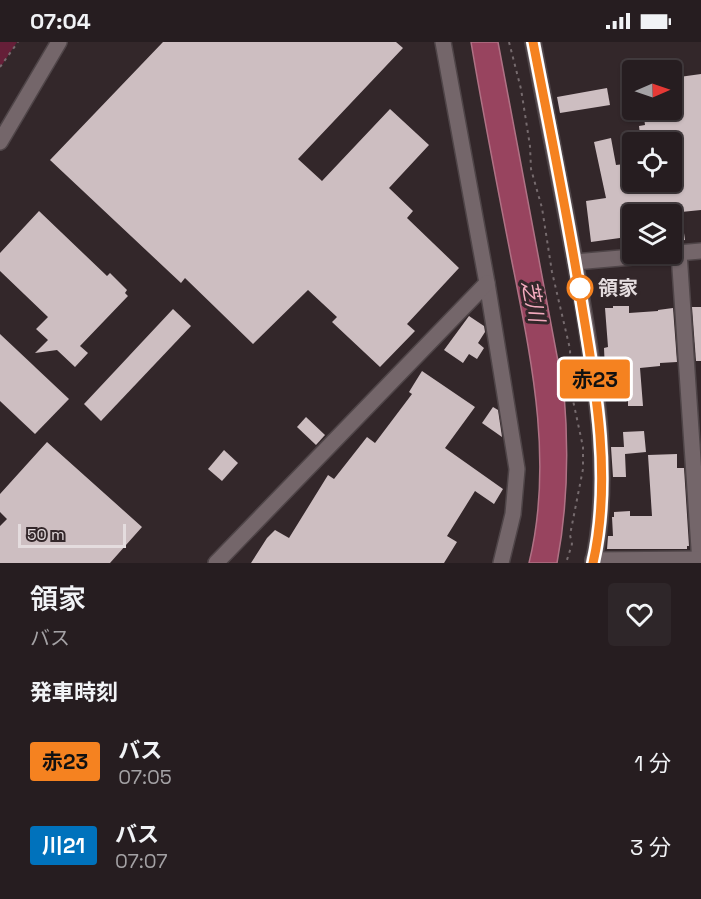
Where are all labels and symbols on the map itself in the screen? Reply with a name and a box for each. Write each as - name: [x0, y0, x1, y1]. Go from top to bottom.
- north arrow: [622, 60, 682, 120]
- marker: 領家: [567, 275, 593, 301]
- place label: 領家: [598, 275, 638, 301]
- water label: 芝川: [516, 278, 551, 326]
- line badge: 赤23: [560, 360, 630, 398]
- scale bar: [18, 521, 126, 549]

